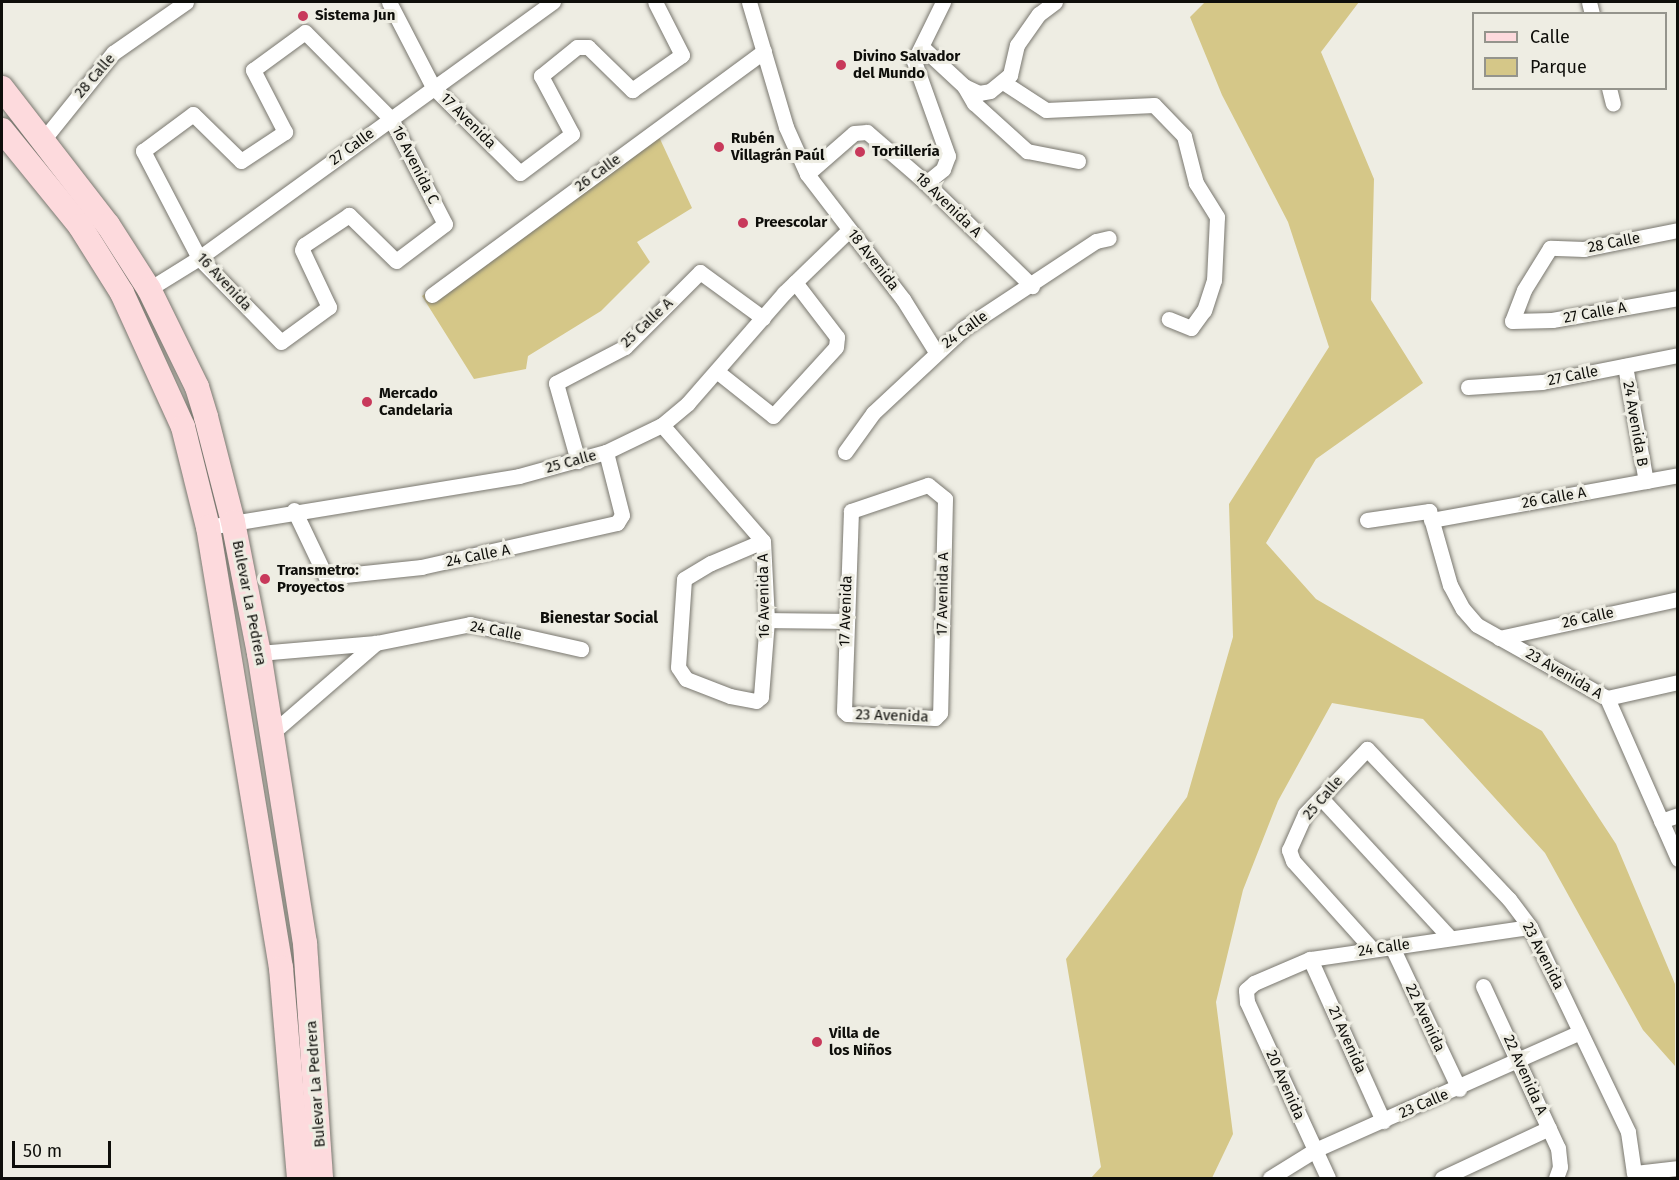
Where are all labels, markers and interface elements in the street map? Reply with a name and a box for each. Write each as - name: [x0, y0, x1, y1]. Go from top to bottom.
- place label: Sistema Jun: [315, 7, 395, 25]
- marker: Sistema Jun: [296, 9, 310, 23]
- legend: [1472, 12, 1667, 90]
- text: Calle: [1530, 26, 1570, 48]
- place label: Divino Salvador del Mundo: [853, 47, 960, 82]
- street label: 28 Calle: [71, 50, 119, 102]
- text: Parque: [1530, 56, 1587, 78]
- marker: Divino Salvador del Mundo: [834, 58, 848, 72]
- street label: 17 Avenida: [436, 89, 500, 153]
- street label: 16 Avenida C: [388, 123, 442, 207]
- street label: 27 Calle: [326, 125, 378, 169]
- place label: Rubén Villagrán Paúl: [731, 129, 824, 164]
- marker: Rubén Villagrán Paúl: [712, 140, 726, 154]
- place label: Tortillería: [872, 143, 940, 161]
- marker: Tortillería: [853, 145, 867, 159]
- street label: 26 Calle: [571, 150, 625, 196]
- street label: 18 Avenida A: [911, 169, 985, 241]
- place label: Preescolar: [755, 214, 827, 232]
- marker: Preescolar: [736, 216, 750, 230]
- street label: 18 Avenida: [843, 226, 903, 294]
- street label: 28 Calle: [1586, 229, 1642, 257]
- street label: 16 Avenida: [193, 249, 255, 315]
- street label: 25 Calle A: [617, 294, 677, 352]
- street label: 27 Calle A: [1562, 299, 1628, 327]
- street label: 24 Calle: [939, 307, 991, 353]
- street label: 27 Calle: [1546, 362, 1600, 390]
- street label: 24 Avenida B: [1619, 380, 1651, 468]
- place label: Mercado Candelaria: [379, 384, 453, 419]
- marker: Mercado Candelaria: [360, 395, 374, 409]
- street label: 25 Calle: [544, 447, 598, 477]
- street label: 26 Calle A: [1520, 483, 1588, 513]
- street label: Bulevar La Pedrera: [228, 539, 270, 667]
- street label: 24 Calle A: [445, 541, 511, 571]
- street label: 17 Avenida A: [933, 552, 953, 636]
- street label: 16 Avenida A: [754, 553, 774, 639]
- place label: Transmetro: Proyectos: [277, 561, 359, 596]
- marker: Transmetro: Proyectos: [258, 572, 272, 586]
- street label: 17 Avenida: [836, 575, 856, 647]
- street label: 26 Calle: [1560, 604, 1616, 632]
- district label: Bienestar Social: [540, 608, 658, 628]
- street label: 24 Calle: [469, 618, 523, 644]
- street label: 23 Avenida A: [1522, 645, 1606, 703]
- street label: 23 Avenida: [855, 706, 929, 726]
- street label: 25 Calle: [1299, 772, 1347, 824]
- street label: 23 Avenida: [1518, 919, 1568, 993]
- street label: 24 Calle: [1357, 935, 1411, 961]
- street label: 22 Avenida: [1401, 981, 1449, 1055]
- street label: 21 Avenida: [1324, 1004, 1370, 1076]
- street label: Bulevar La Pedrera: [303, 1020, 329, 1148]
- place label: Villa de los Niños: [829, 1024, 892, 1059]
- street label: 22 Avenida A: [1499, 1032, 1551, 1118]
- marker: Villa de los Niños: [810, 1035, 824, 1049]
- street label: 20 Avenida: [1262, 1048, 1308, 1122]
- street label: 23 Calle: [1397, 1086, 1451, 1122]
- scale bar: [15, 1129, 114, 1167]
- text: 50 m: [23, 1140, 62, 1162]

